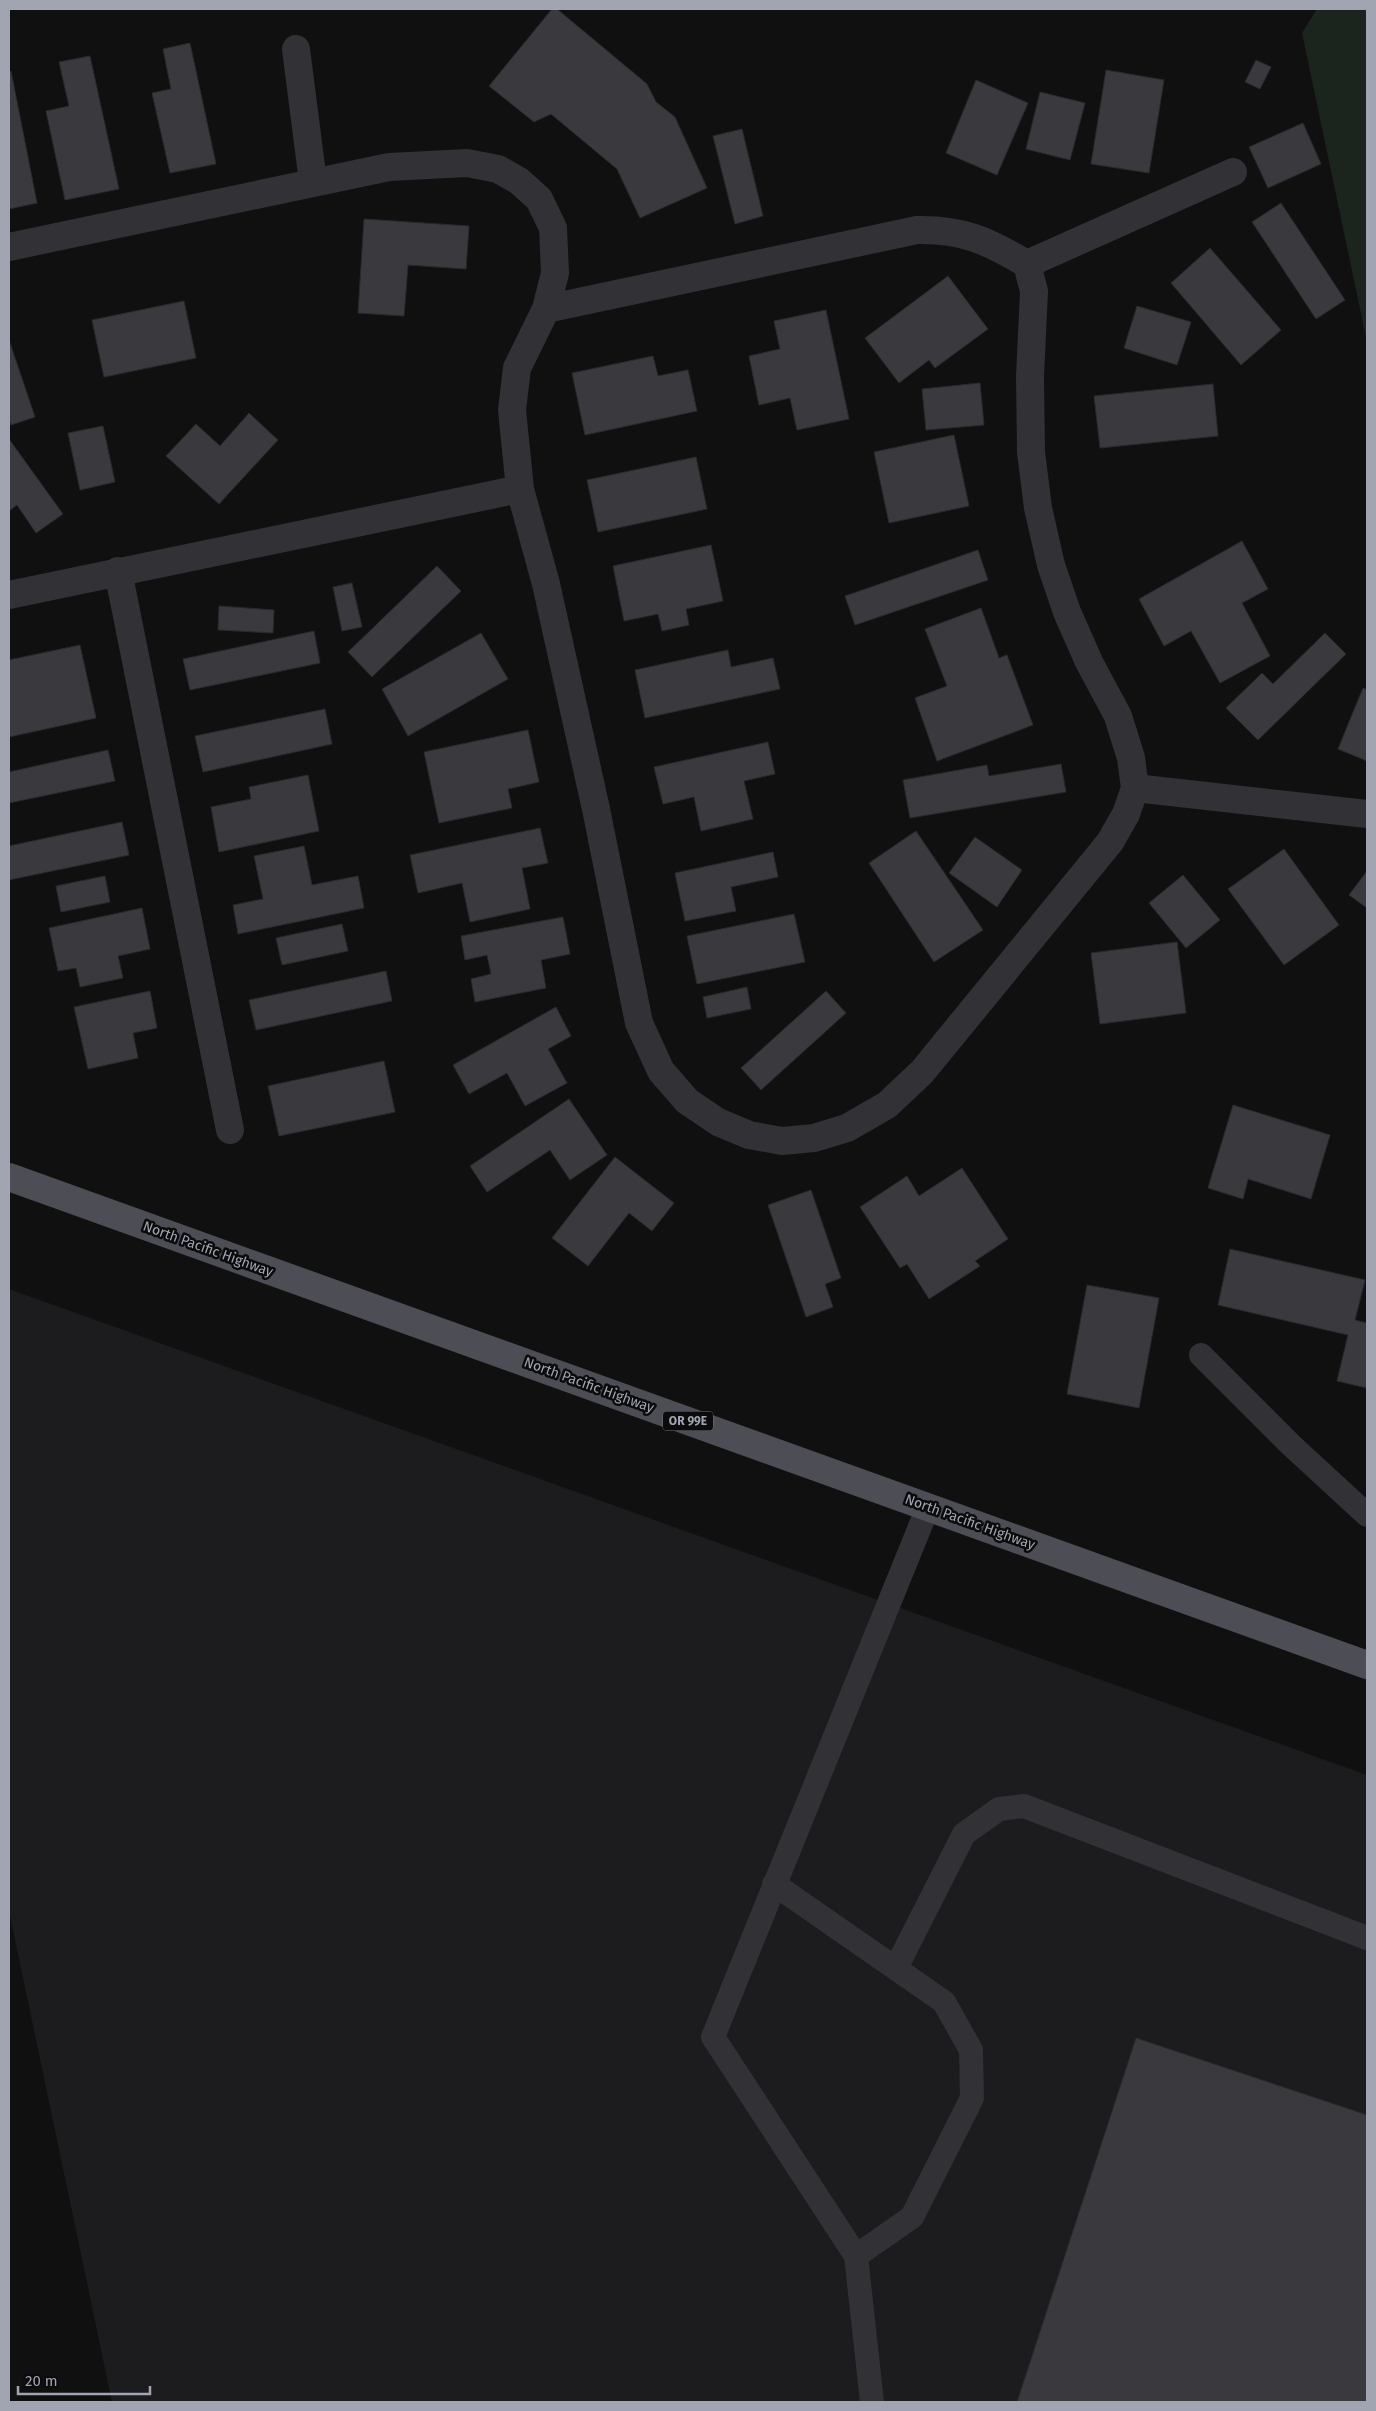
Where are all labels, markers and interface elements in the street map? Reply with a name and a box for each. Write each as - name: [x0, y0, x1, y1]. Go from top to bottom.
- street label: North Pacific Highway: [141, 1218, 276, 1281]
- street label: North Pacific Highway: [522, 1354, 657, 1417]
- road number: OR 99E: [663, 1412, 713, 1430]
- street label: North Pacific Highway: [903, 1491, 1038, 1554]
- scale bar: [18, 2364, 150, 2396]
- text: 20 m: [25, 2372, 58, 2390]

